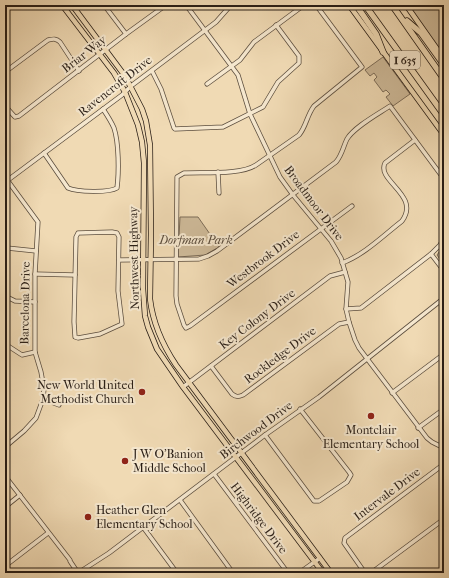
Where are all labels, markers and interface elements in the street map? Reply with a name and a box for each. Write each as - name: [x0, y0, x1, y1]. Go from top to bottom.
- street label: Briar Way: [59, 32, 109, 76]
- road number: I 635: [390, 51, 420, 69]
- street label: Ravencroft Drive: [76, 53, 155, 119]
- street label: Broadmoor Drive: [281, 163, 347, 243]
- street label: Northwest Highway: [126, 206, 142, 310]
- street label: Westbrook Drive: [223, 227, 302, 291]
- park label: Dorfman Park: [158, 233, 233, 247]
- street label: Barcelona Drive: [17, 261, 33, 345]
- street label: Key Colony Drive: [216, 286, 298, 352]
- street label: Rockledge Drive: [241, 323, 319, 386]
- place label: New World United Methodist Church: [37, 378, 134, 406]
- marker: New World United Methodist Church: [137, 387, 147, 397]
- street label: Birchwood Drive: [217, 398, 295, 462]
- marker: Montclair Elementary School: [366, 411, 376, 421]
- place label: Montclair Elementary School: [323, 423, 420, 451]
- place label: J W O'Banion Middle School: [132, 447, 206, 475]
- marker: J W O'Banion Middle School: [120, 456, 130, 466]
- street label: Intervale Drive: [351, 464, 423, 523]
- street label: Highridge Drive: [228, 480, 290, 556]
- place label: Heather Glen Elementary School: [96, 503, 193, 531]
- marker: Heather Glen Elementary School: [83, 512, 93, 522]

